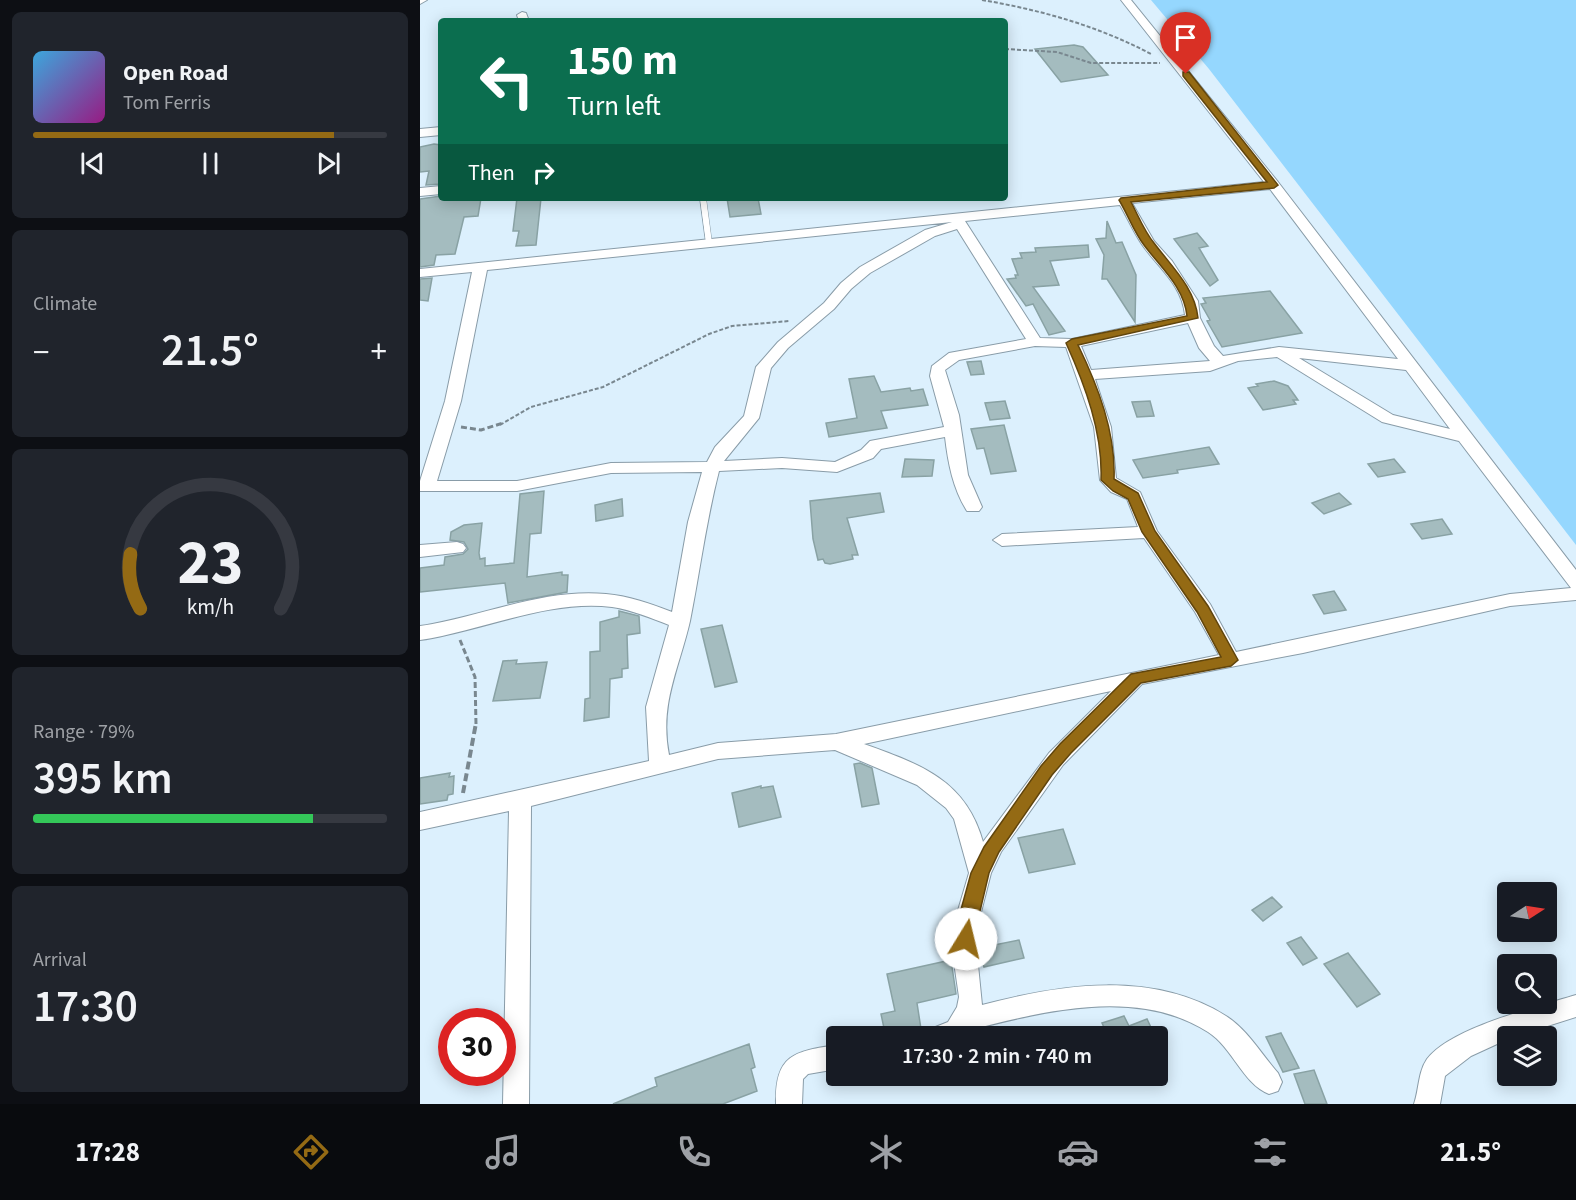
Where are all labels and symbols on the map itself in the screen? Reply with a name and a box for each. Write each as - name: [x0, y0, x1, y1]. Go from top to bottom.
- pin: [1160, 12, 1211, 74]
- north arrow: [1497, 882, 1557, 942]
- position arrow: [934, 907, 998, 971]
- speed limit sign: 30: [438, 1008, 516, 1086]

